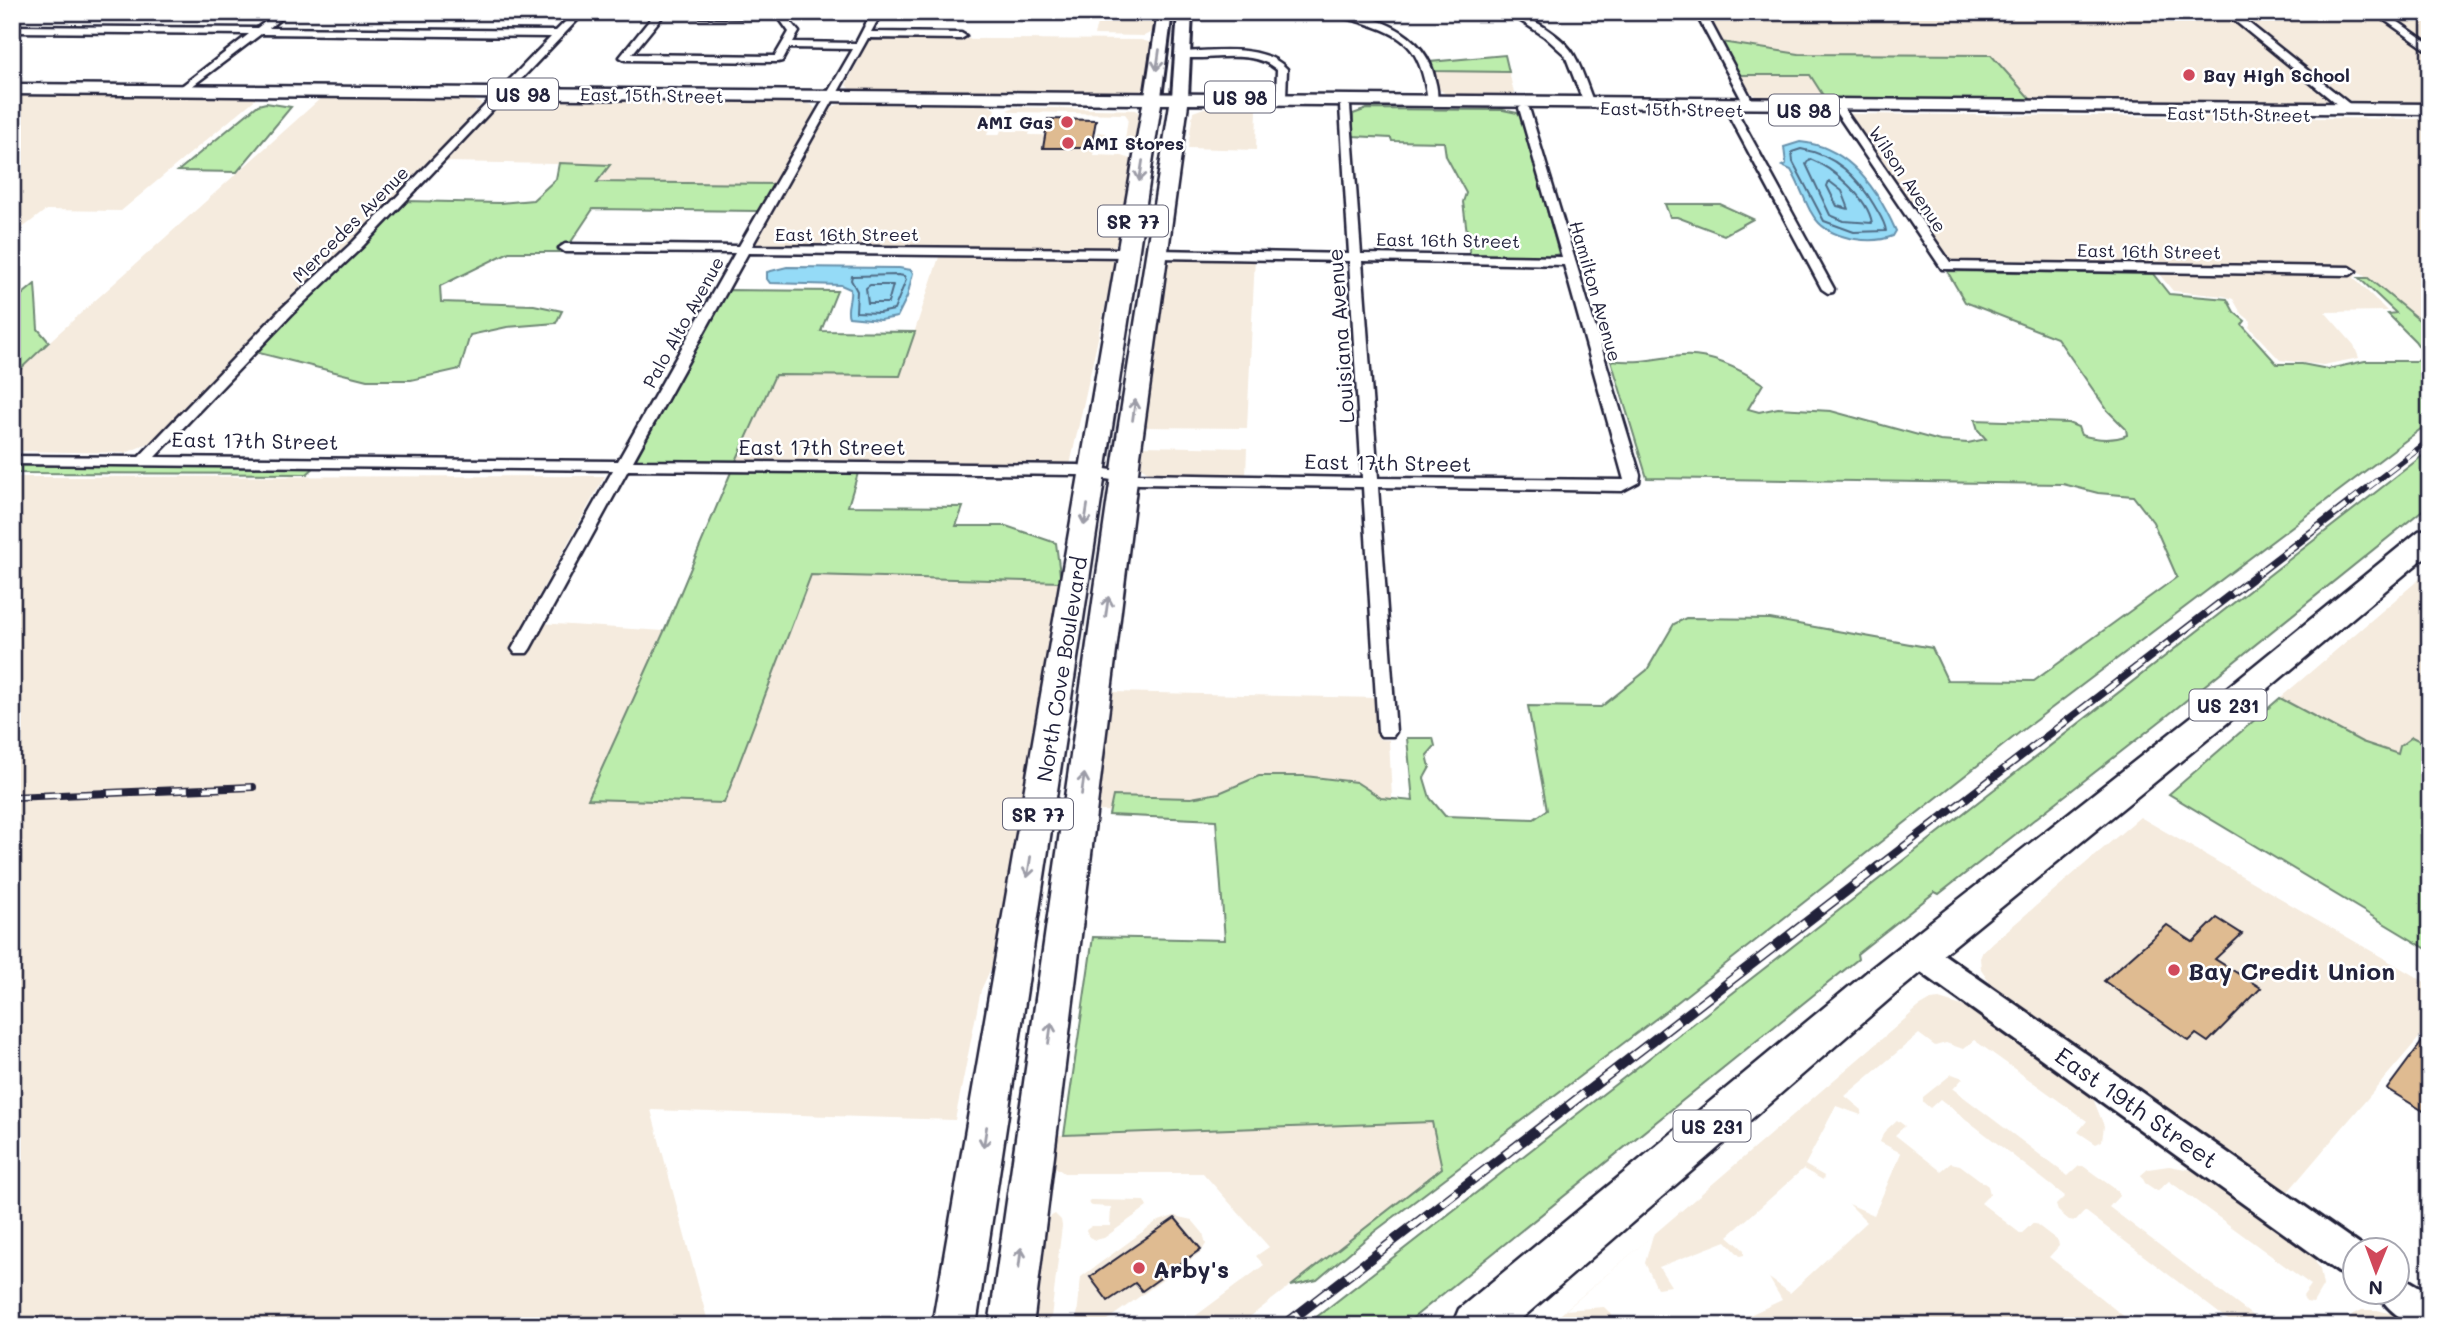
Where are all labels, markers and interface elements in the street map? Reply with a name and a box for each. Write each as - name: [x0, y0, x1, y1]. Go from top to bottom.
- one-way arrow: [1151, 48, 1164, 71]
- place label: Bay High School: [2203, 63, 2350, 87]
- marker: Bay High School: [2181, 67, 2197, 83]
- road number: US 98: [488, 78, 558, 110]
- street label: East 15th Street: [580, 82, 724, 108]
- road number: US 98: [1205, 82, 1275, 113]
- road number: US 98: [1769, 94, 1839, 125]
- street label: East 15th Street: [1600, 96, 1744, 122]
- street label: East 15th Street: [2167, 101, 2311, 127]
- place label: AMI Gas: [976, 110, 1053, 134]
- marker: AMI Gas: [1059, 114, 1075, 130]
- street label: Wilson Avenue: [1864, 121, 1952, 237]
- place label: AMI Stores: [1082, 131, 1184, 155]
- marker: AMI Stores: [1060, 135, 1076, 151]
- one-way arrow: [1134, 159, 1147, 182]
- street label: Mercedes Avenue: [287, 161, 413, 287]
- road number: SR 77: [1098, 206, 1168, 236]
- street label: Hamilton Avenue: [1564, 218, 1628, 364]
- street label: East 16th Street: [775, 222, 919, 246]
- street label: East 16th Street: [1376, 227, 1520, 253]
- street label: East 16th Street: [2077, 238, 2221, 264]
- street label: Louisiana Avenue: [1320, 248, 1360, 424]
- street label: Palo Alto Avenue: [637, 252, 729, 392]
- one-way arrow: [1127, 400, 1140, 422]
- street label: East 17th Street: [171, 425, 339, 455]
- street label: East 17th Street: [739, 433, 906, 460]
- street label: East 17th Street: [1304, 447, 1472, 477]
- one-way arrow: [1079, 503, 1092, 526]
- street label: North Cove Boulevard: [1030, 554, 1092, 784]
- one-way arrow: [1101, 596, 1114, 619]
- road number: US 231: [2190, 690, 2266, 720]
- one-way arrow: [1077, 774, 1090, 796]
- road number: SR 77: [1003, 799, 1073, 830]
- one-way arrow: [1022, 855, 1035, 878]
- place label: Bay Credit Union: [2188, 955, 2395, 986]
- marker: Bay Credit Union: [2166, 962, 2182, 978]
- one-way arrow: [1043, 1022, 1056, 1044]
- street label: East 19th Street: [2050, 1039, 2224, 1175]
- road number: US 231: [1674, 1110, 1750, 1142]
- one-way arrow: [978, 1125, 991, 1148]
- north arrow: [2340, 1236, 2410, 1306]
- one-way arrow: [1014, 1247, 1027, 1270]
- place label: Arby's: [1153, 1253, 1229, 1284]
- marker: Arby's: [1131, 1260, 1147, 1276]
- text: N: [2368, 1276, 2383, 1301]

